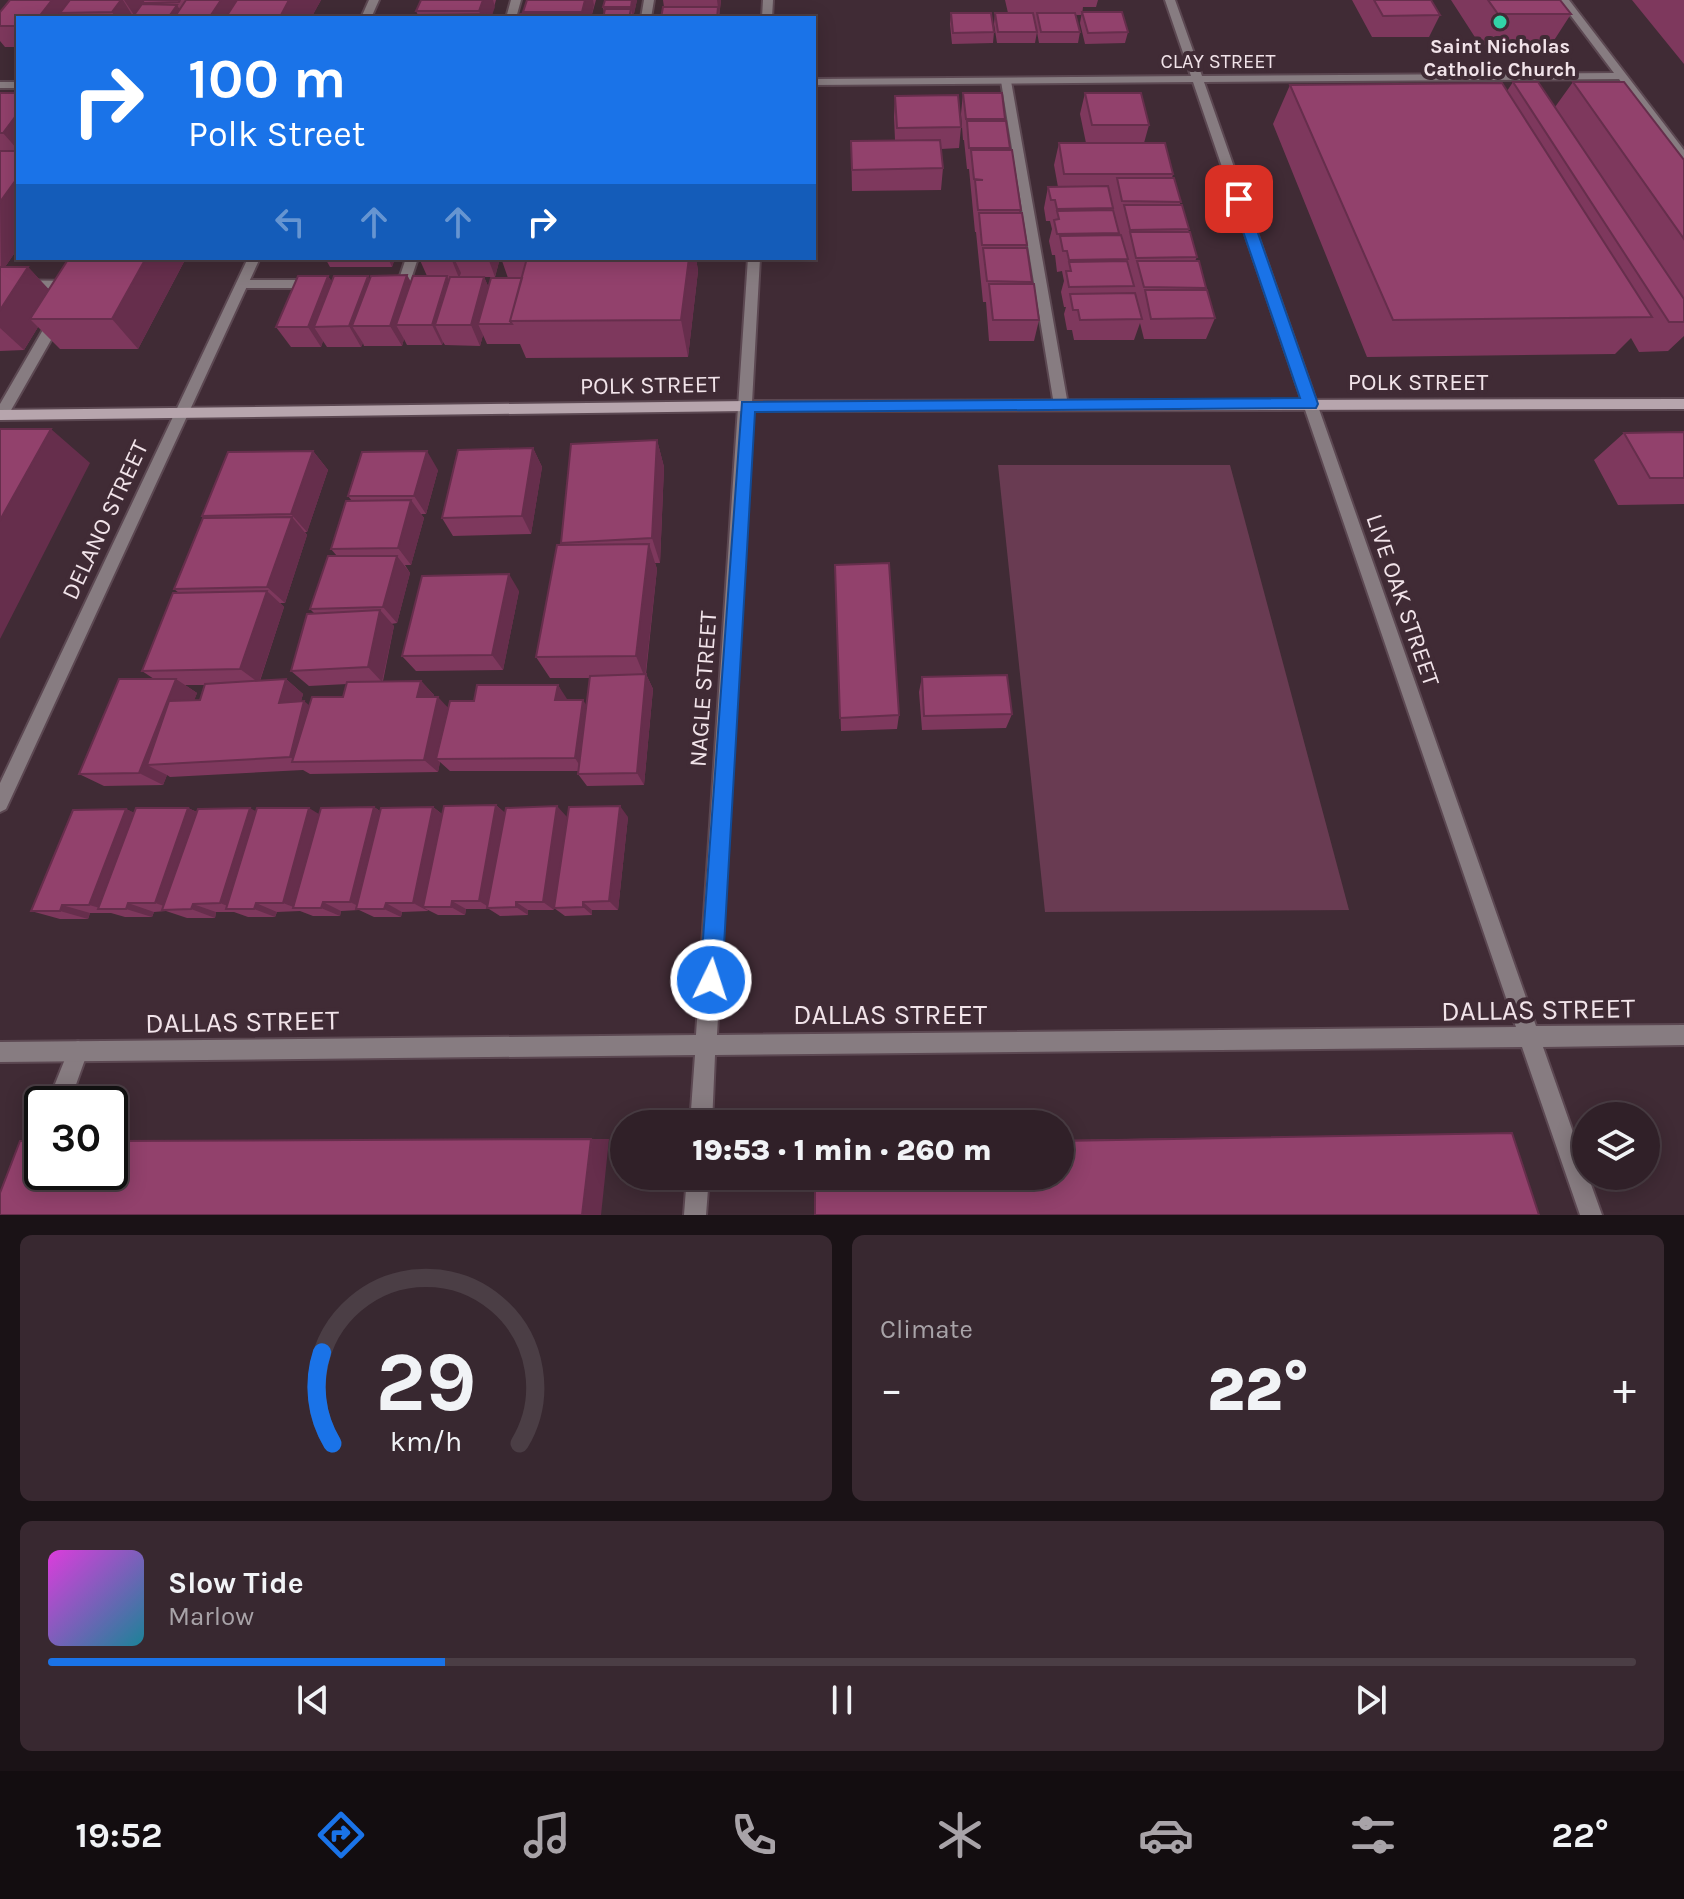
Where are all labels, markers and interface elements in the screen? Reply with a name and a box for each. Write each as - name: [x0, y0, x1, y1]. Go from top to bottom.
- marker: Saint Nicholas Catholic Church: [1491, 13, 1509, 31]
- place label: Saint Nicholas Catholic Church: [1424, 35, 1576, 81]
- text: 100 m: [188, 46, 346, 111]
- icon: right: [56, 48, 160, 152]
- street label: CLAY STREET: [1160, 50, 1276, 73]
- text: Polk Street: [188, 113, 365, 155]
- pin: [1205, 165, 1273, 233]
- icon: arrive: [1217, 177, 1261, 221]
- icon: left: [268, 200, 312, 244]
- icon: ahead: [352, 200, 396, 244]
- icon: ahead: [436, 200, 480, 244]
- icon: right: [520, 200, 564, 244]
- street label: POLK STREET: [1348, 368, 1488, 396]
- street label: POLK STREET: [580, 370, 720, 400]
- street label: DELANO STREET: [56, 436, 154, 604]
- street label: LIVE OAK STREET: [1360, 510, 1446, 690]
- street label: NAGLE STREET: [684, 610, 722, 768]
- position arrow: [669, 938, 753, 1022]
- street label: DALLAS STREET: [1441, 991, 1635, 1028]
- street label: DALLAS STREET: [793, 998, 987, 1031]
- street label: DALLAS STREET: [145, 1003, 339, 1040]
- speed limit sign: 30: [24, 1086, 128, 1190]
- map controls: [1572, 1102, 1660, 1190]
- button: layers: [1572, 1102, 1660, 1190]
- text: 19:53 · 1 min · 260 m: [692, 1132, 992, 1168]
- text: Climate: [880, 1314, 973, 1345]
- text: 29: [375, 1334, 477, 1431]
- text: 22°: [1207, 1355, 1309, 1425]
- text: −: [880, 1364, 903, 1415]
- text: +: [1613, 1364, 1636, 1415]
- text: km/h: [390, 1425, 462, 1458]
- text: Slow Tide: [168, 1565, 304, 1601]
- text: Marlow: [168, 1601, 254, 1632]
- icon: previous: [291, 1678, 335, 1722]
- icon: pause: [820, 1678, 864, 1722]
- icon: next: [1349, 1678, 1393, 1722]
- icon: directions: [313, 1807, 369, 1863]
- icon: music: [519, 1807, 575, 1863]
- icon: phone: [726, 1807, 782, 1863]
- icon: climate: [932, 1807, 988, 1863]
- icon: car: [1138, 1807, 1194, 1863]
- icon: filters: [1345, 1807, 1401, 1863]
- text: 19:52: [75, 1814, 162, 1856]
- text: 22°: [1551, 1814, 1609, 1856]

